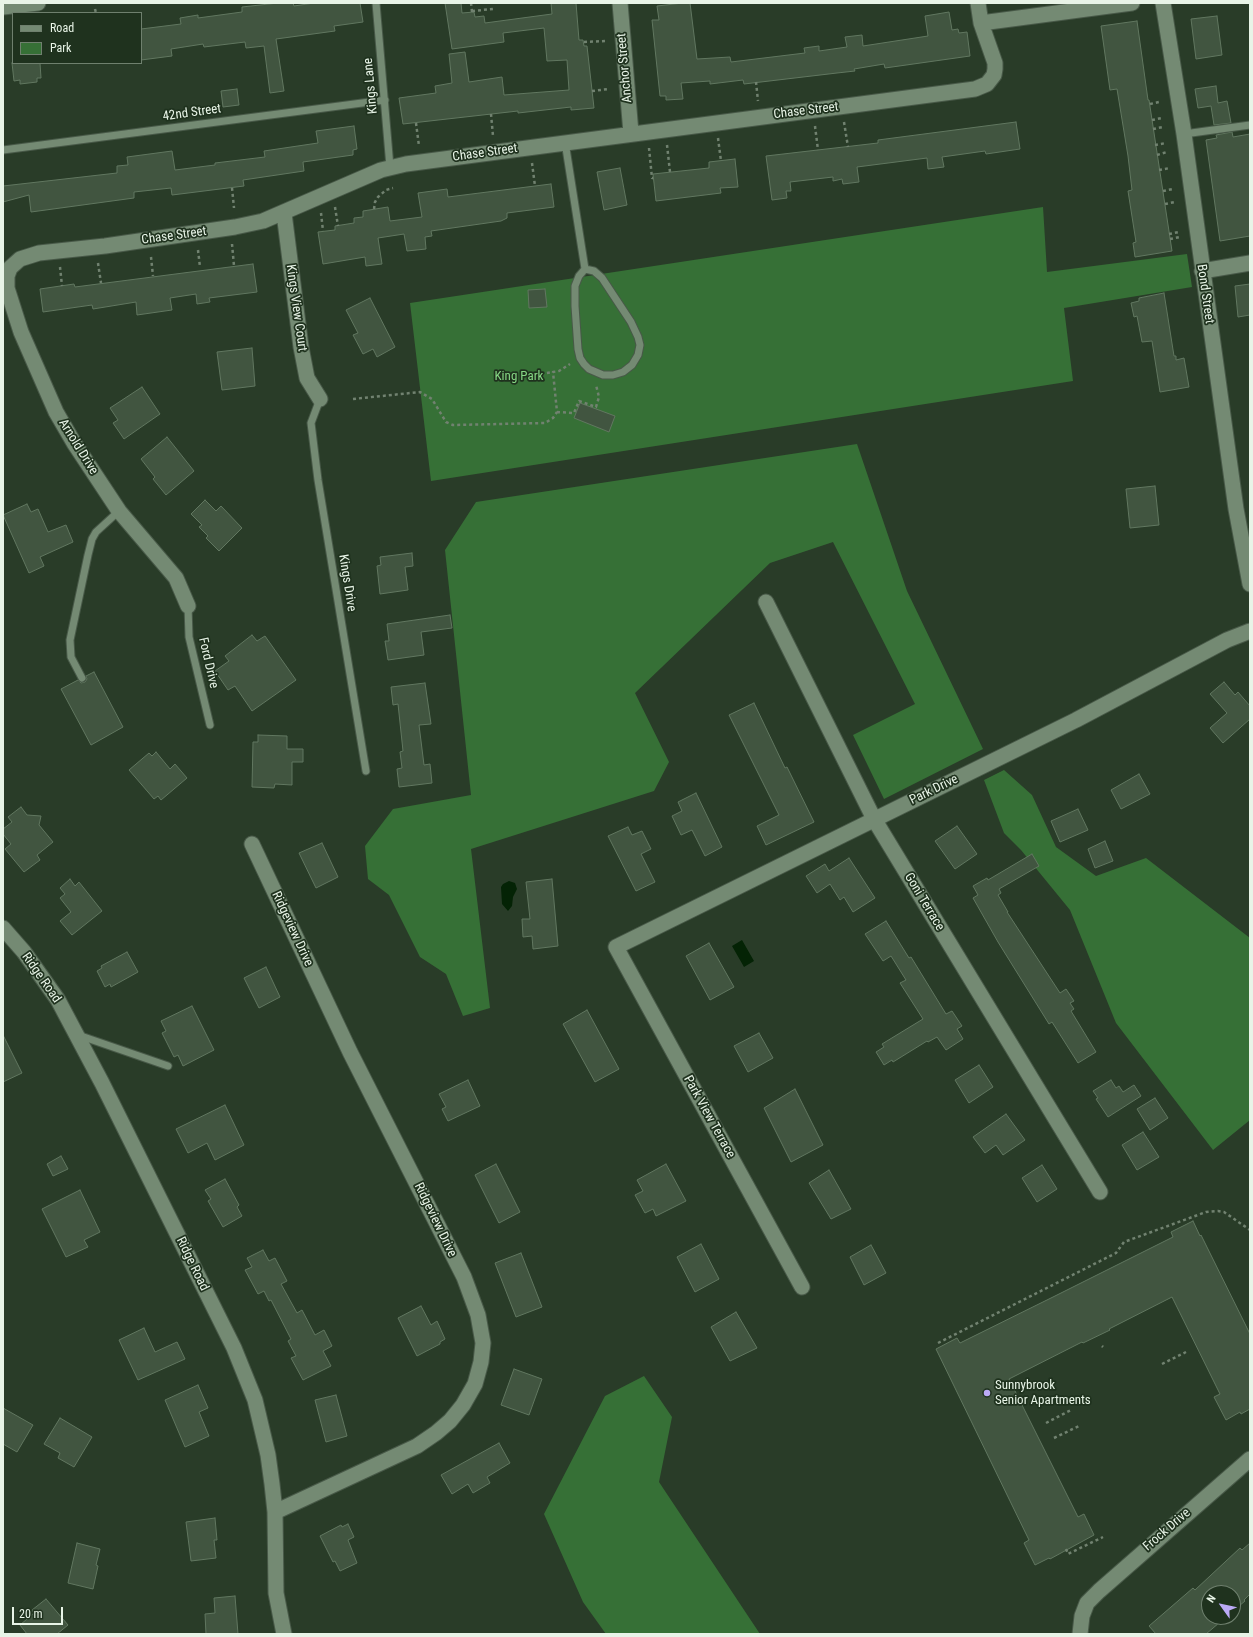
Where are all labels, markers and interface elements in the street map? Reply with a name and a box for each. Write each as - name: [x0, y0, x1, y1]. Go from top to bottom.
- legend: [12, 12, 142, 64]
- text: Road: [50, 21, 74, 35]
- street label: Anchor Street: [614, 32, 636, 104]
- text: Park: [50, 41, 71, 55]
- street label: Kings Lane: [361, 57, 381, 115]
- street label: Chase Street: [773, 99, 839, 123]
- street label: 42nd Street: [162, 101, 222, 125]
- street label: Chase Street: [452, 141, 518, 165]
- street label: Chase Street: [141, 224, 207, 248]
- street label: Kings View Court: [282, 263, 310, 353]
- street label: Bond Street: [1193, 263, 1217, 325]
- park label: King Park: [495, 369, 543, 385]
- street label: Arnold Drive: [55, 416, 101, 478]
- street label: Kings Drive: [335, 553, 359, 613]
- street label: Ford Drive: [195, 636, 221, 690]
- street label: Park Drive: [907, 772, 961, 808]
- street label: Goni Terrace: [901, 870, 947, 934]
- street label: Ridgeview Drive: [268, 889, 316, 969]
- street label: Ridge Road: [18, 950, 64, 1006]
- street label: Park View Terrace: [680, 1073, 738, 1161]
- street label: Ridgeview Drive: [410, 1180, 460, 1260]
- street label: Ridge Road: [172, 1235, 212, 1293]
- place label: Sunnybrook Senior Apartments: [995, 1378, 1091, 1409]
- marker: Sunnybrook Senior Apartments: [982, 1388, 992, 1398]
- street label: Frock Drive: [1140, 1505, 1194, 1555]
- north arrow: [1201, 1585, 1241, 1625]
- text: N: [1204, 1592, 1219, 1605]
- scale bar: [14, 1599, 65, 1625]
- text: 20 m: [19, 1607, 43, 1621]

